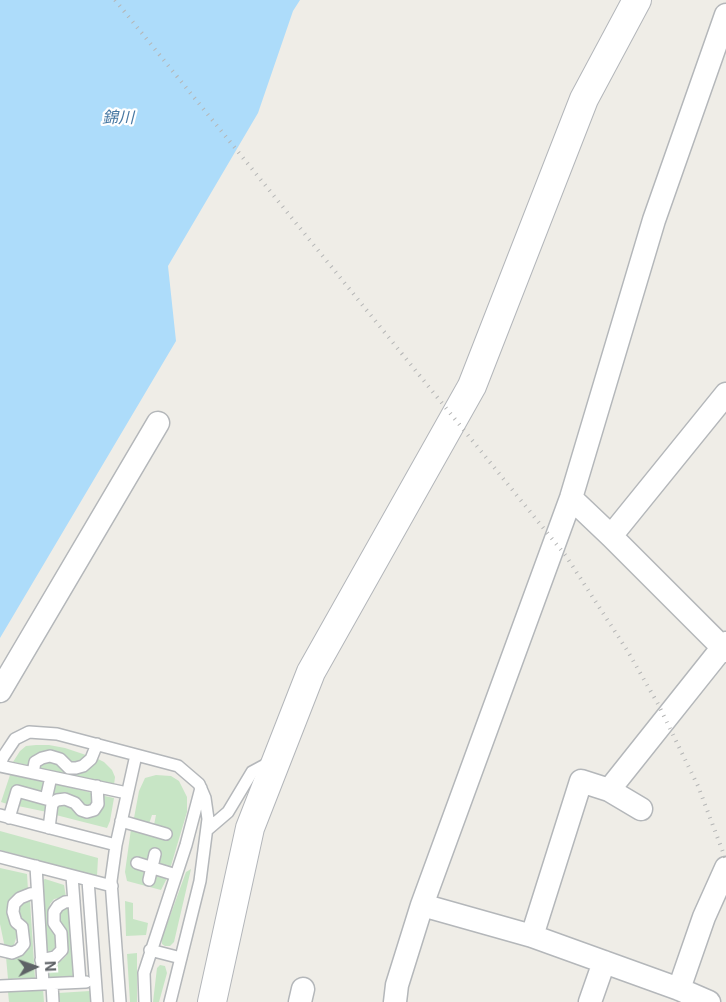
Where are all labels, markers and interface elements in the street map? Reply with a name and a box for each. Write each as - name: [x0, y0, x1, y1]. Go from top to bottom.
- water label: 錦川: [102, 108, 134, 128]
- north arrow: [10, 942, 60, 992]
- text: N: [42, 960, 59, 972]

